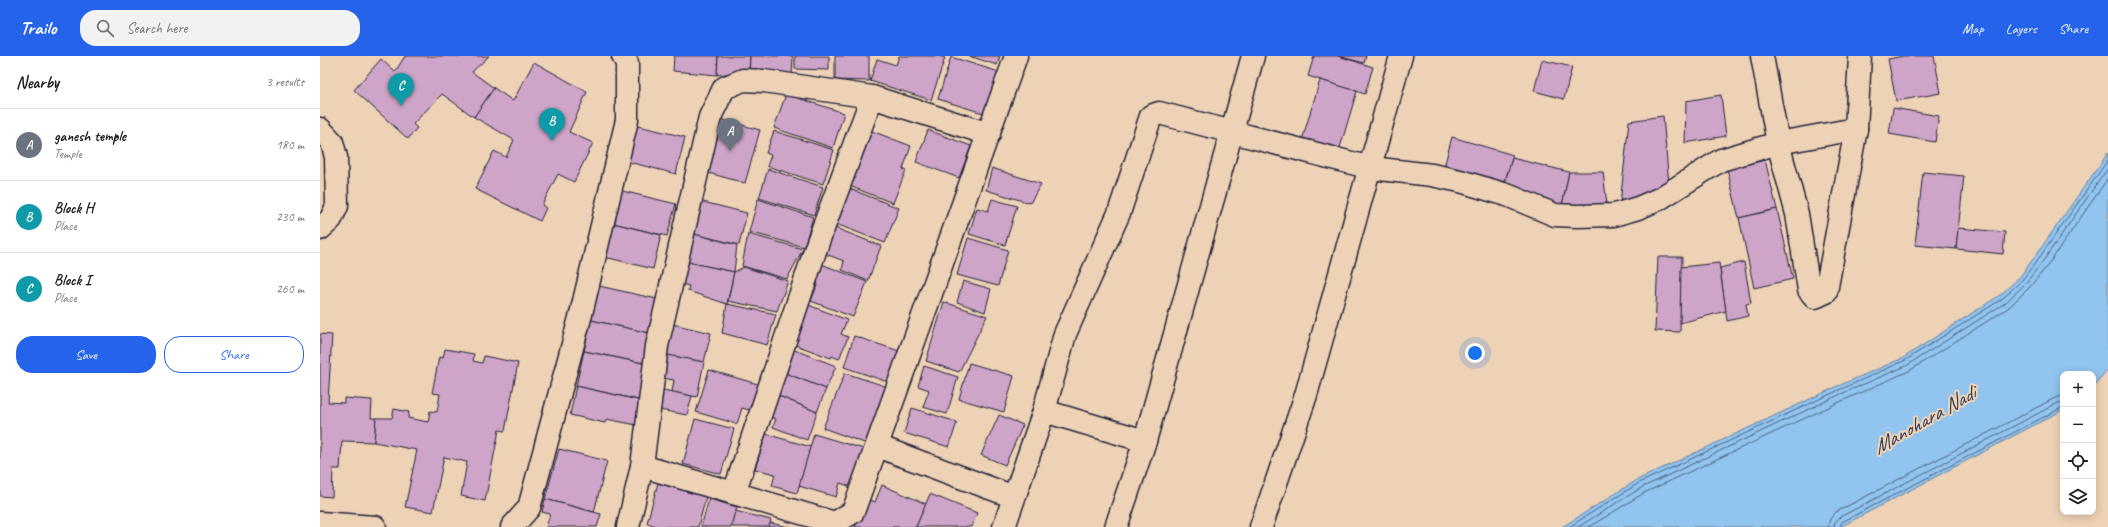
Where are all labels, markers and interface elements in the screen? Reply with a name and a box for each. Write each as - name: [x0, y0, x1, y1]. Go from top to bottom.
- search box: [80, 10, 360, 46]
- text: Trailo: [20, 16, 56, 40]
- icon: search: [94, 17, 116, 39]
- text: Search here: [126, 19, 188, 38]
- text: Map: [1962, 20, 1984, 37]
- text: Layers: [2006, 20, 2037, 37]
- text: Share: [2059, 20, 2088, 37]
- text: Nearby: [16, 72, 59, 93]
- pin: C: [388, 73, 414, 106]
- text: 3 results: [266, 74, 304, 90]
- pin: B: [539, 108, 565, 141]
- pin: A: [717, 118, 743, 151]
- text: ganesh temple: [54, 127, 126, 146]
- text: A: [26, 137, 32, 153]
- text: 180 m: [276, 137, 304, 153]
- text: Temple: [54, 146, 82, 162]
- text: Block H: [54, 199, 93, 218]
- text: B: [26, 209, 32, 225]
- text: 230 m: [276, 209, 304, 225]
- text: Place: [54, 218, 77, 234]
- text: Block I: [54, 271, 91, 290]
- text: C: [26, 281, 32, 297]
- text: 260 m: [276, 281, 304, 297]
- text: Place: [54, 290, 77, 306]
- button: Save: [16, 336, 156, 373]
- button: Share: [164, 336, 304, 373]
- your location: [1465, 343, 1485, 363]
- map controls: [2060, 371, 2096, 515]
- button: +: [2060, 371, 2096, 407]
- water label: Manohara Nadi: [1868, 378, 1984, 460]
- button: −: [2060, 407, 2096, 443]
- button: locate: [2060, 443, 2096, 479]
- button: layers: [2060, 479, 2096, 515]

